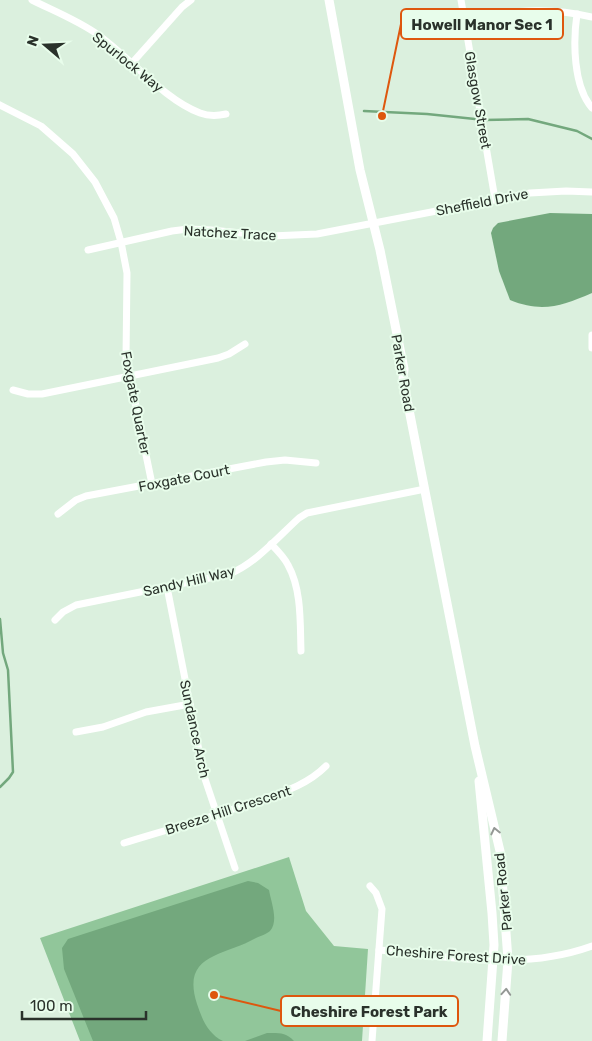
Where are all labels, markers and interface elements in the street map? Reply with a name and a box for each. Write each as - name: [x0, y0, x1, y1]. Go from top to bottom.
- callout: Howell Manor Sec 1: [401, 9, 563, 39]
- text: Howell Manor Sec 1: [411, 16, 553, 34]
- north arrow: [20, 20, 70, 70]
- street label: Spurlock Way: [89, 29, 167, 96]
- text: N: [24, 33, 43, 48]
- street label: Glasgow Street: [461, 50, 495, 151]
- street label: Sheffield Drive: [434, 185, 530, 220]
- street label: Natchez Trace: [183, 223, 277, 244]
- street label: Parker Road: [387, 333, 418, 413]
- street label: Foxgate Quarter: [117, 350, 154, 457]
- street label: Foxgate Court: [137, 461, 232, 496]
- street label: Sandy Hill Way: [142, 563, 237, 600]
- street label: Sundance Arch: [176, 679, 213, 780]
- street label: Breeze Hill Crescent: [163, 782, 294, 839]
- one-way arrow: [490, 826, 501, 835]
- street label: Parker Road: [491, 852, 516, 932]
- street label: Cheshire Forest Drive: [386, 942, 527, 969]
- scale bar: [22, 988, 146, 1020]
- one-way arrow: [500, 988, 511, 996]
- callout: Cheshire Forest Park: [281, 996, 458, 1026]
- text: 100 m: [30, 997, 72, 1015]
- text: Cheshire Forest Park: [290, 1003, 448, 1021]

